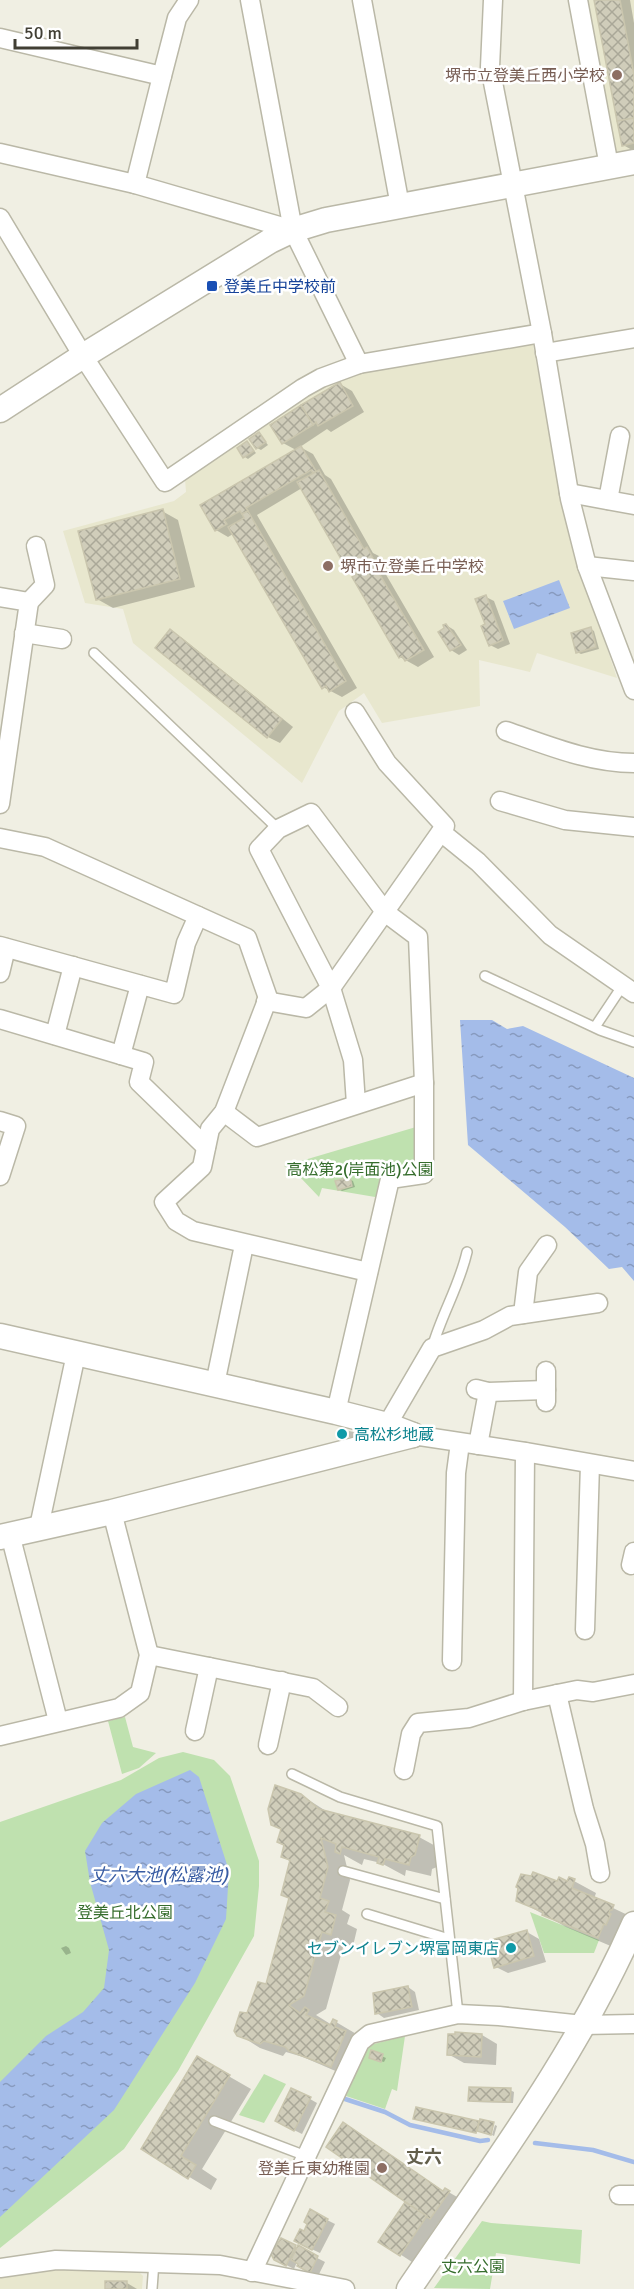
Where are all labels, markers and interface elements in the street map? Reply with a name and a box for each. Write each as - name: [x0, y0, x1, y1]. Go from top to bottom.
- scale bar: [15, 12, 136, 50]
- text: 50 m: [24, 22, 62, 44]
- place label: 堺市立登美丘西小学校: [445, 66, 605, 86]
- marker: 堺市立登美丘西小学校: [610, 68, 624, 82]
- place label: 登美丘中学校前: [224, 277, 336, 297]
- marker: 登美丘中学校前: [205, 279, 219, 293]
- place label: 堺市立登美丘中学校: [340, 557, 484, 577]
- marker: 堺市立登美丘中学校: [321, 559, 335, 573]
- park label: 高松第2(岸面池)公園: [286, 1160, 434, 1180]
- place label: 高松杉地蔵: [354, 1425, 434, 1445]
- marker: 高松杉地蔵: [335, 1427, 349, 1441]
- water label: 丈六大池(松露池): [90, 1864, 229, 1886]
- park label: 登美丘北公園: [77, 1903, 173, 1923]
- place label: セブンイレブン堺富岡東店: [307, 1939, 499, 1959]
- marker: セブンイレブン堺富岡東店: [504, 1941, 518, 1955]
- district label: 丈六: [406, 2146, 442, 2168]
- place label: 登美丘東幼稚園: [258, 2159, 370, 2179]
- marker: 登美丘東幼稚園: [375, 2161, 389, 2175]
- park label: 丈六公園: [441, 2257, 505, 2277]

